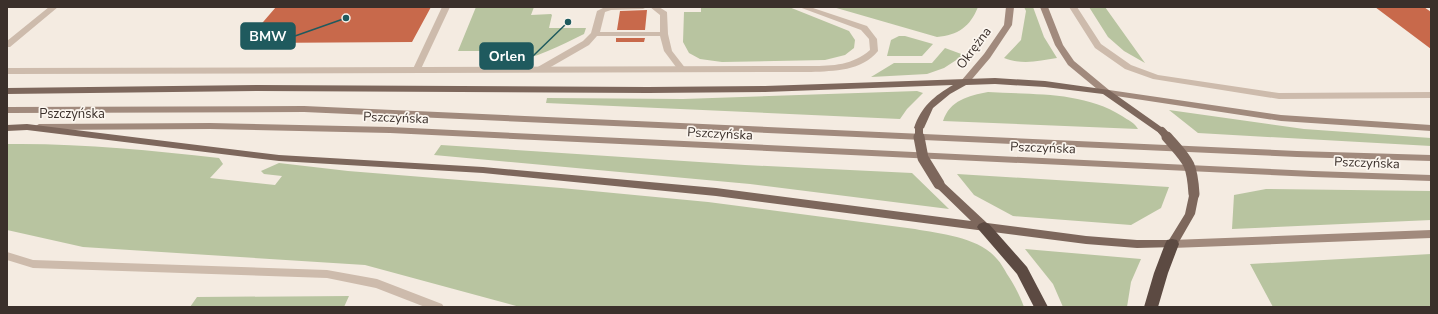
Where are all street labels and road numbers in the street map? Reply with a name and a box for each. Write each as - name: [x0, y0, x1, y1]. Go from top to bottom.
- street label: Okrężna: [952, 23, 996, 73]
- street label: Pszczyńska: [39, 105, 105, 123]
- street label: Pszczyńska: [363, 108, 429, 128]
- street label: Pszczyńska: [687, 123, 753, 145]
- street label: Pszczyńska: [1010, 138, 1076, 158]
- street label: Pszczyńska: [1334, 153, 1400, 173]

